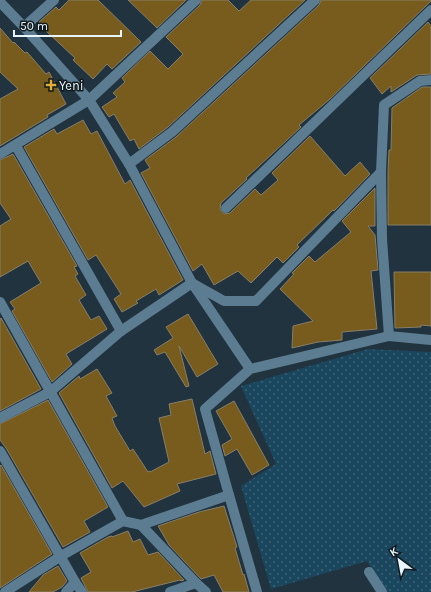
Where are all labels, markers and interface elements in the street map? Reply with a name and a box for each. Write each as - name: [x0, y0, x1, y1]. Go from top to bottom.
- scale bar: [14, 12, 121, 38]
- text: 50 m: [20, 19, 48, 33]
- place label: Yeni: [59, 78, 84, 93]
- marker: Yeni: [46, 80, 56, 90]
- north arrow: [379, 540, 419, 580]
- text: K: [387, 544, 401, 559]

